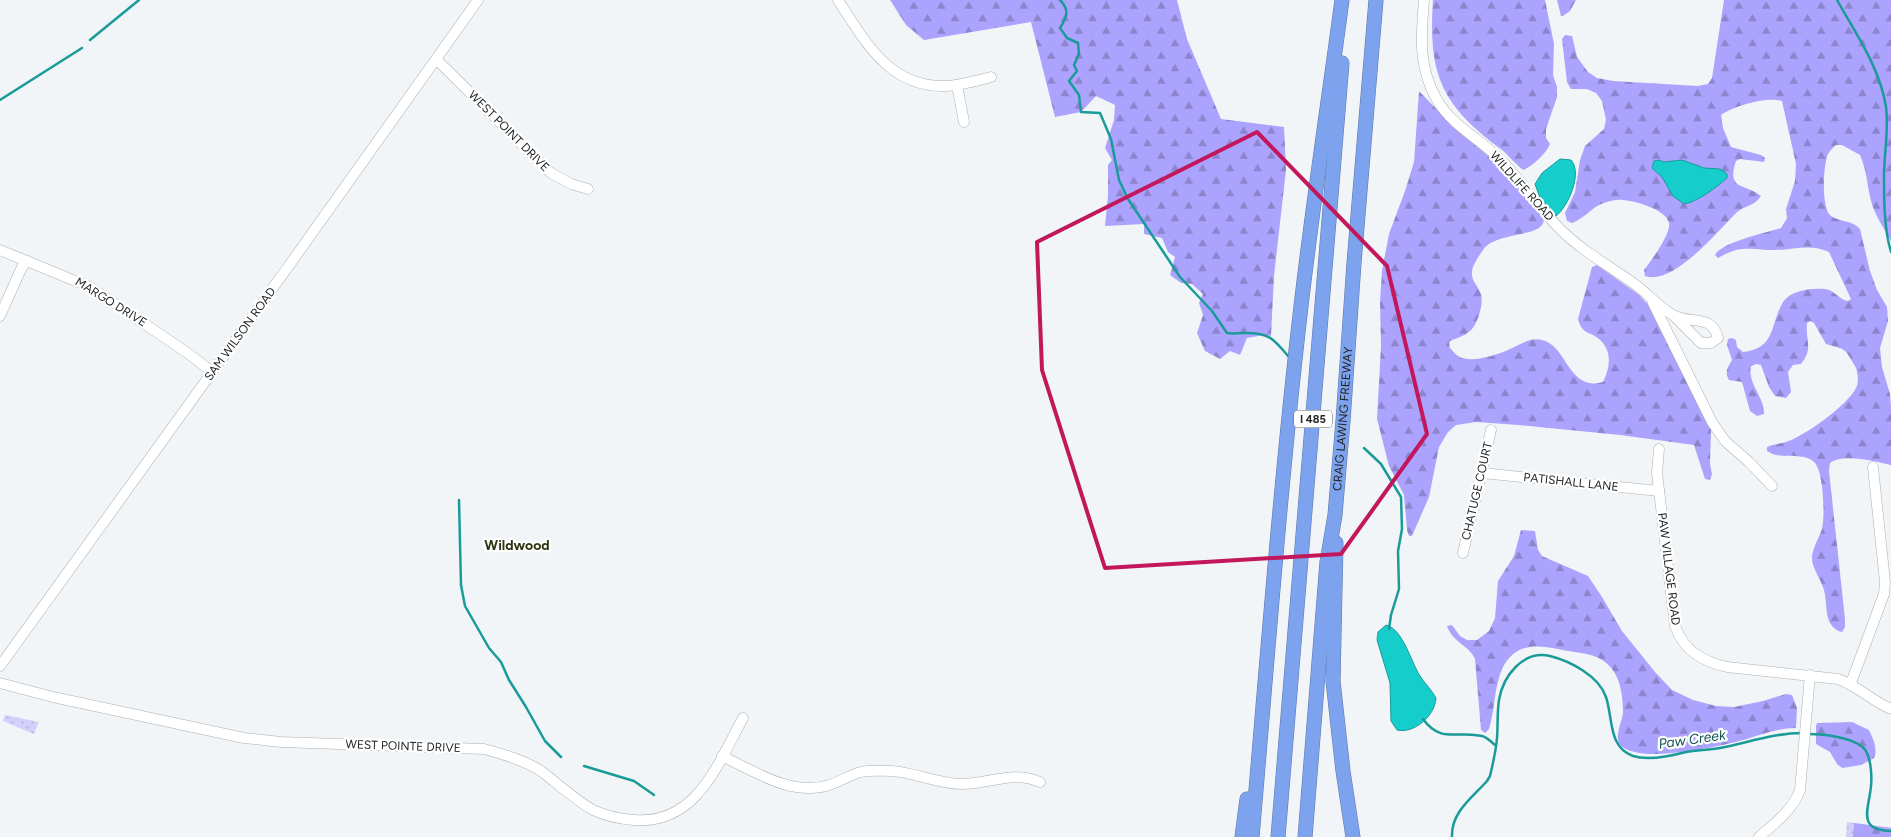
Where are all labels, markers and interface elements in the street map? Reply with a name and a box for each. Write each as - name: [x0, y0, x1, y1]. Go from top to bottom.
- street label: WEST POINT DRIVE: [466, 88, 552, 174]
- street label: WILDLIFE ROAD: [1487, 148, 1557, 224]
- street label: MARGO DRIVE: [73, 274, 149, 330]
- street label: SAM WILSON ROAD: [201, 285, 279, 383]
- street label: CRAIG LAWING FREEWAY: [1330, 346, 1355, 491]
- road number: I 485: [1294, 410, 1332, 428]
- street label: CHATUGE COURT: [1459, 440, 1495, 542]
- street label: PATISHALL LANE: [1523, 470, 1619, 494]
- street label: PAW VILLAGE ROAD: [1655, 512, 1683, 626]
- district label: Wildwood: [484, 537, 550, 554]
- water label: Paw Creek: [1657, 726, 1728, 753]
- street label: WEST POINTE DRIVE: [345, 737, 461, 755]

